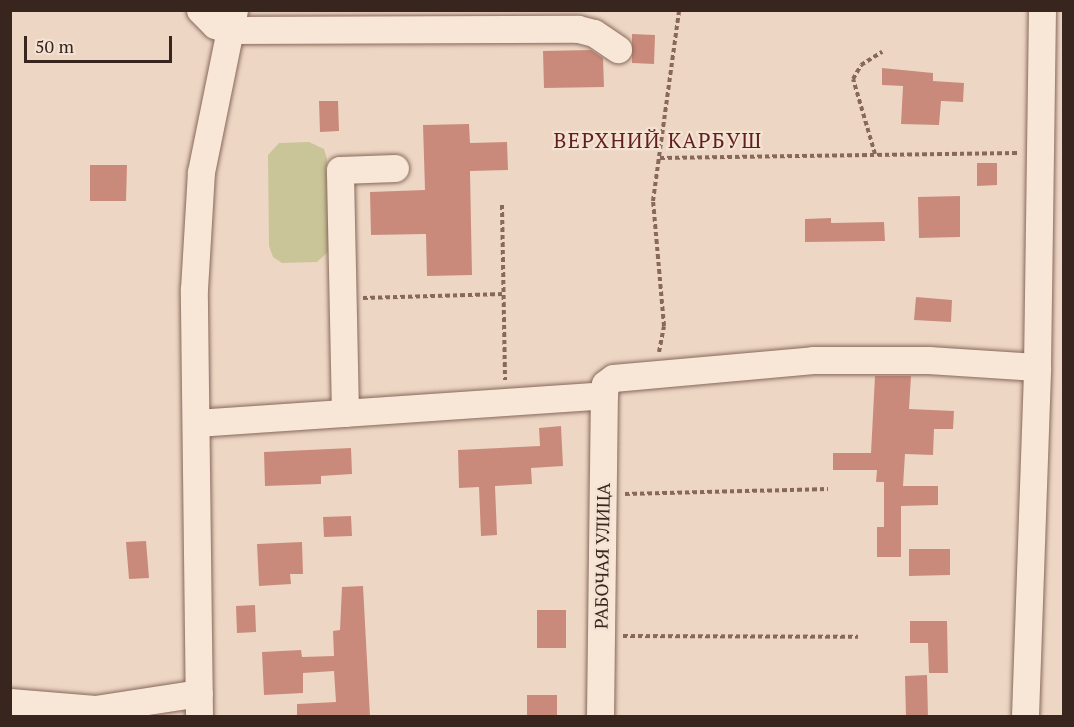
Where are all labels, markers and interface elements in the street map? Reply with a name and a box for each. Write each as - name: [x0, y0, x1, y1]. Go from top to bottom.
- scale bar: [27, 24, 176, 62]
- text: 50 m: [35, 34, 74, 58]
- district label: ВЕРХНИЙ КАРБУШ: [553, 127, 763, 153]
- street label: РАБОЧАЯ УЛИЦА: [590, 482, 614, 630]

